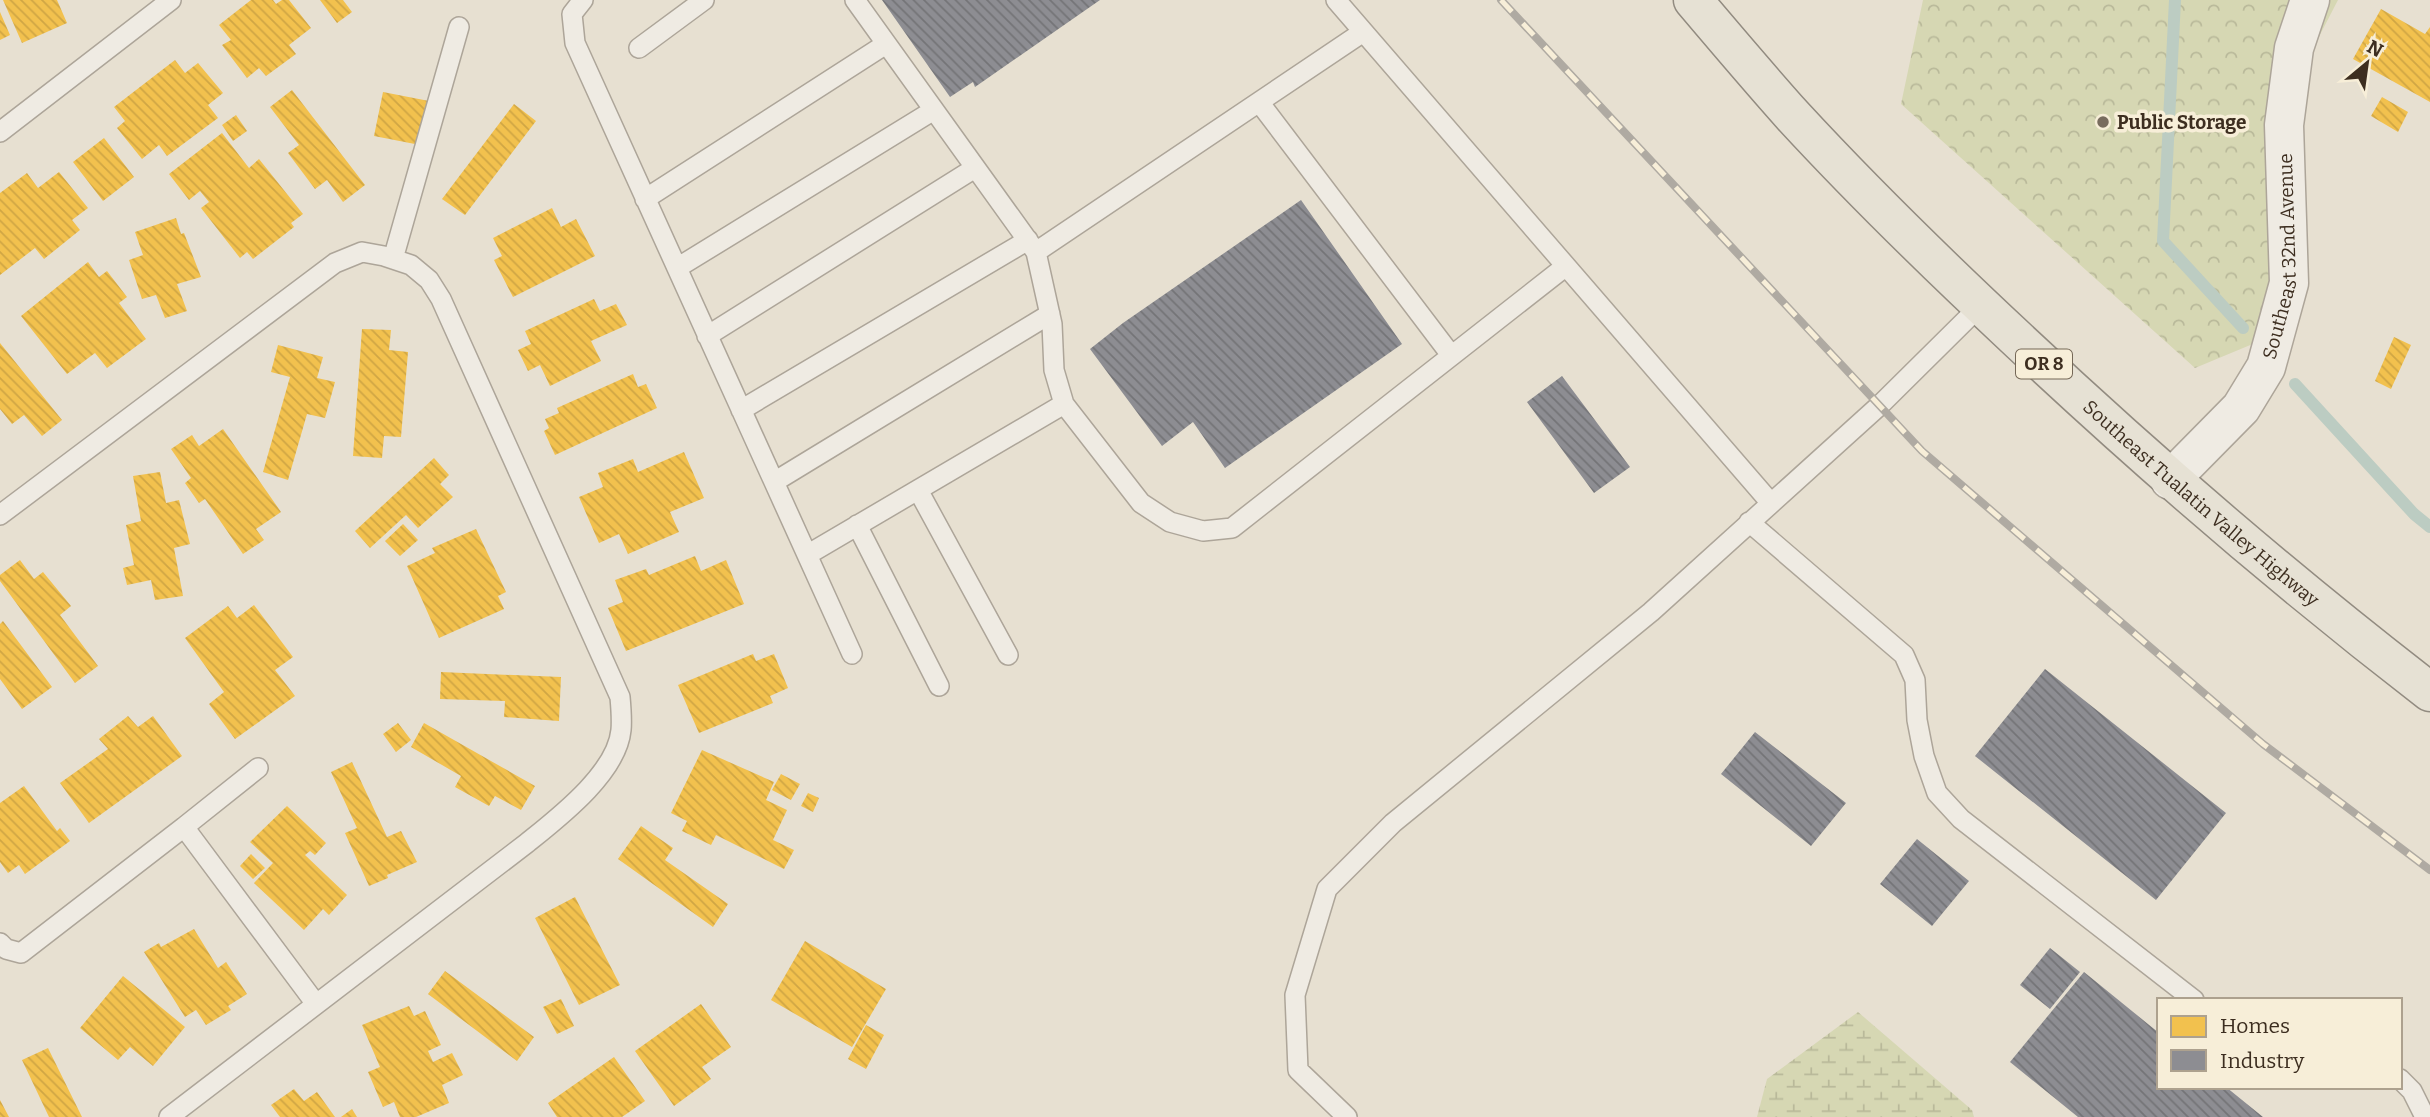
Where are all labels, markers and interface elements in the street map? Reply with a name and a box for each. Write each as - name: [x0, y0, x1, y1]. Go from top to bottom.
- north arrow: [2332, 28, 2402, 98]
- text: N: [2363, 35, 2387, 62]
- place label: Public Storage: [2117, 111, 2246, 134]
- marker: Public Storage: [2095, 114, 2111, 130]
- street label: Southeast 32nd Avenue: [2257, 153, 2301, 362]
- road number: OR 8: [2016, 350, 2072, 378]
- street label: Southeast Tualatin Valley Highway: [2079, 395, 2325, 611]
- legend: [2157, 998, 2402, 1089]
- text: Homes: [2220, 1013, 2290, 1039]
- text: Industry: [2220, 1048, 2305, 1074]

